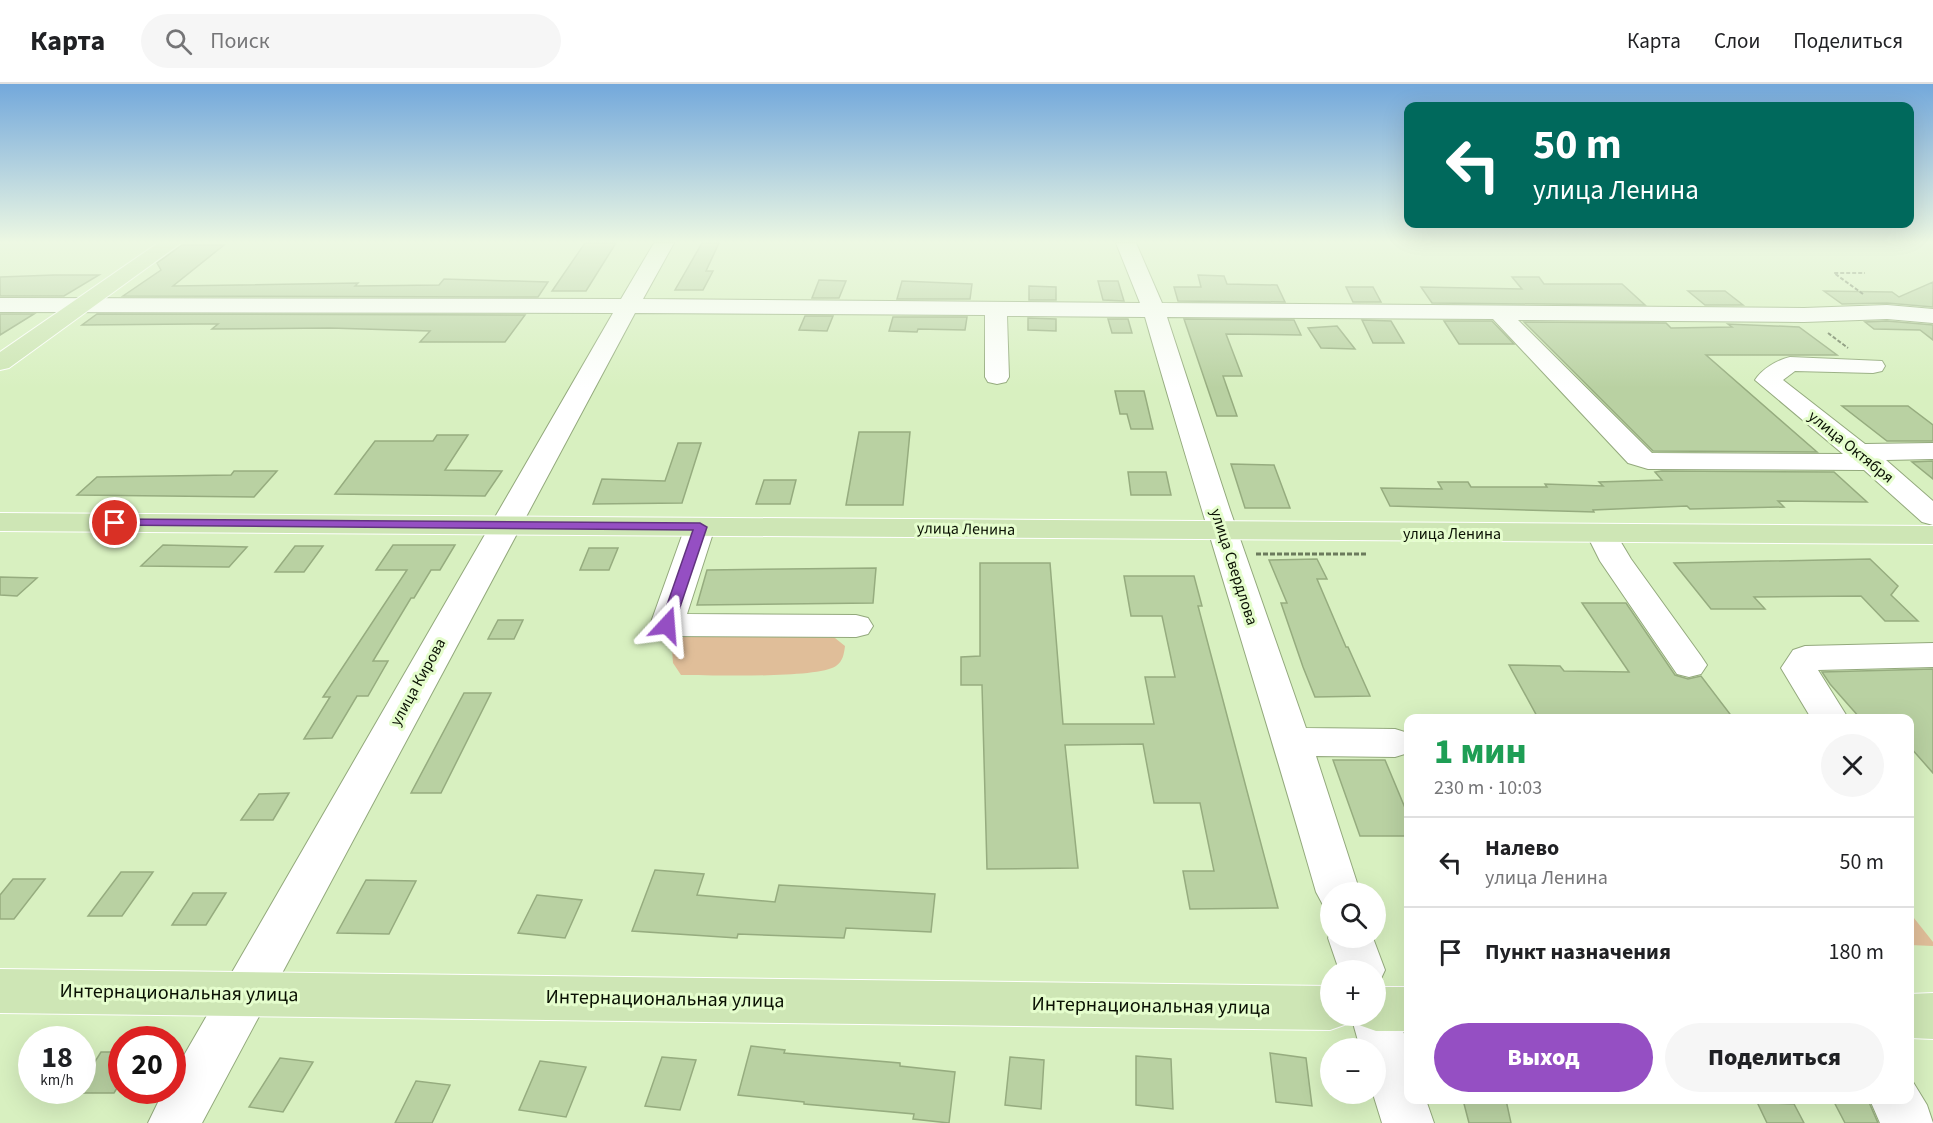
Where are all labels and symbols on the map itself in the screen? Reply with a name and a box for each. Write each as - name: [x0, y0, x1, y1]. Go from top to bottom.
- street label: улица Октября: [1804, 406, 1898, 488]
- pin: [89, 497, 140, 548]
- street label: улица Свердлова: [1205, 506, 1263, 628]
- street label: улица Ленина: [917, 517, 1015, 541]
- street label: улица Ленина: [1403, 523, 1501, 545]
- position arrow: [635, 593, 699, 657]
- street label: улица Кирова: [385, 634, 451, 730]
- street label: Интернациональная улица: [59, 977, 299, 1009]
- street label: Интернациональная улица: [545, 983, 785, 1015]
- street label: Интернациональная улица: [1031, 990, 1271, 1022]
- speed limit sign: 20: [108, 1026, 186, 1104]

